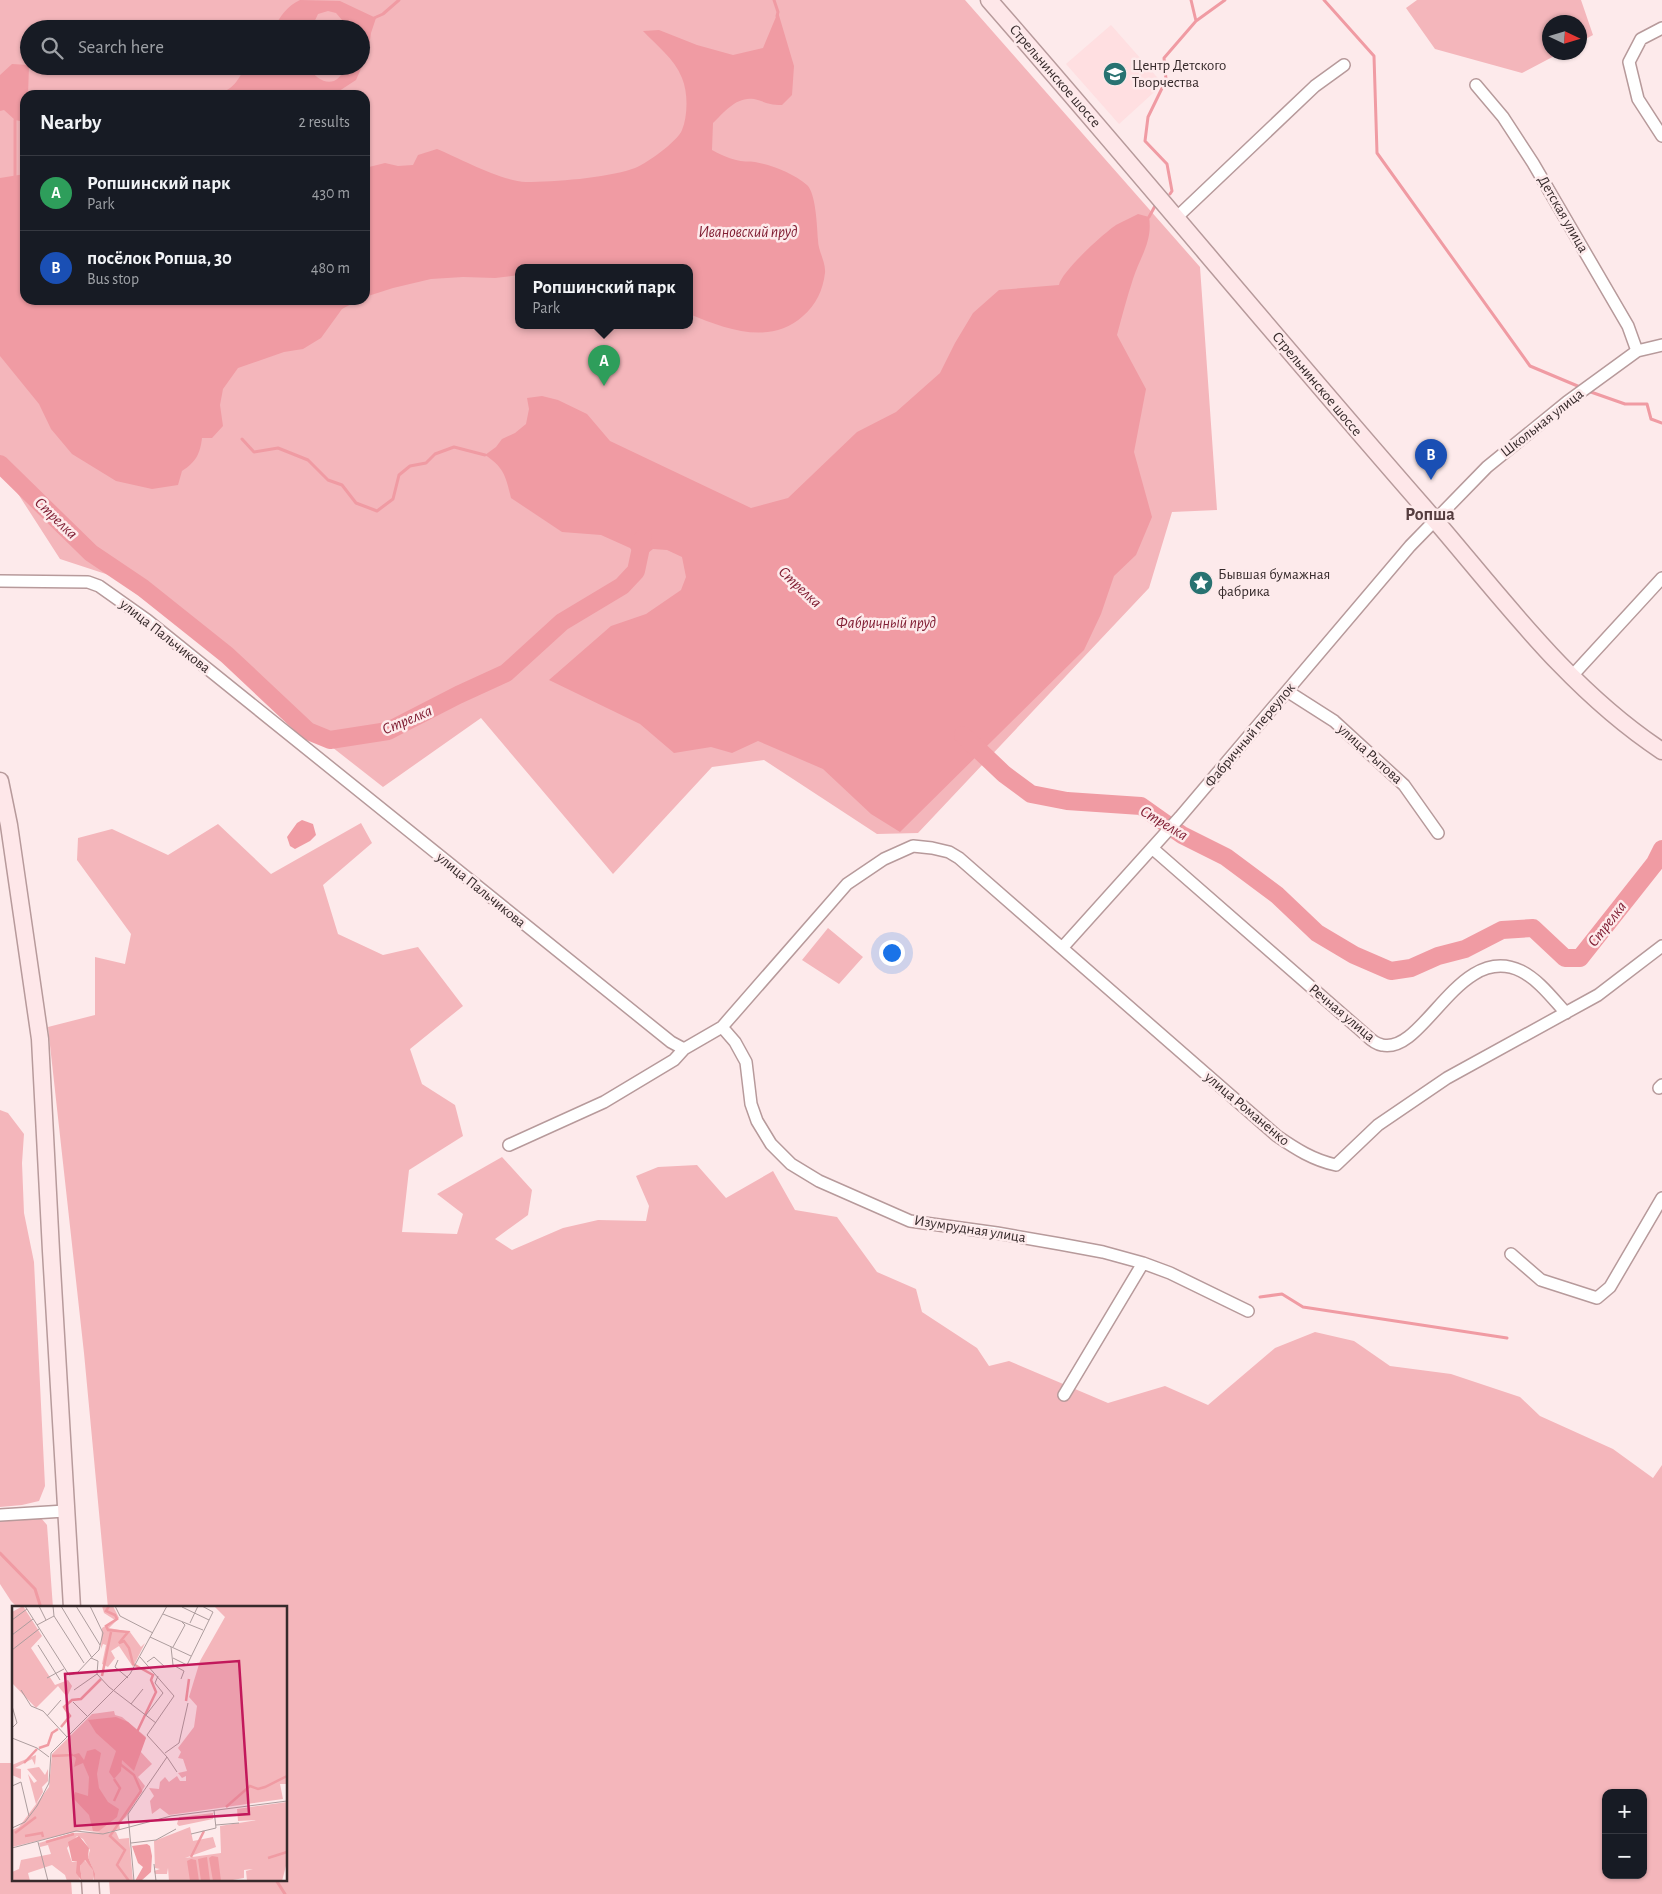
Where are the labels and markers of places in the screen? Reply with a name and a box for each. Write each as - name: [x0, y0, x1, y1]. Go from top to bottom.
- place label: Центр Детского Творчества: [1132, 58, 1226, 90]
- school or university icon: Центр Детского Творчества: [1102, 61, 1128, 87]
- pin: A: [588, 345, 620, 386]
- pin: B: [1415, 439, 1447, 480]
- place label: Бывшая бумажная фабрика: [1218, 567, 1330, 599]
- place icon: Бывшая бумажная фабрика: [1188, 570, 1214, 596]

